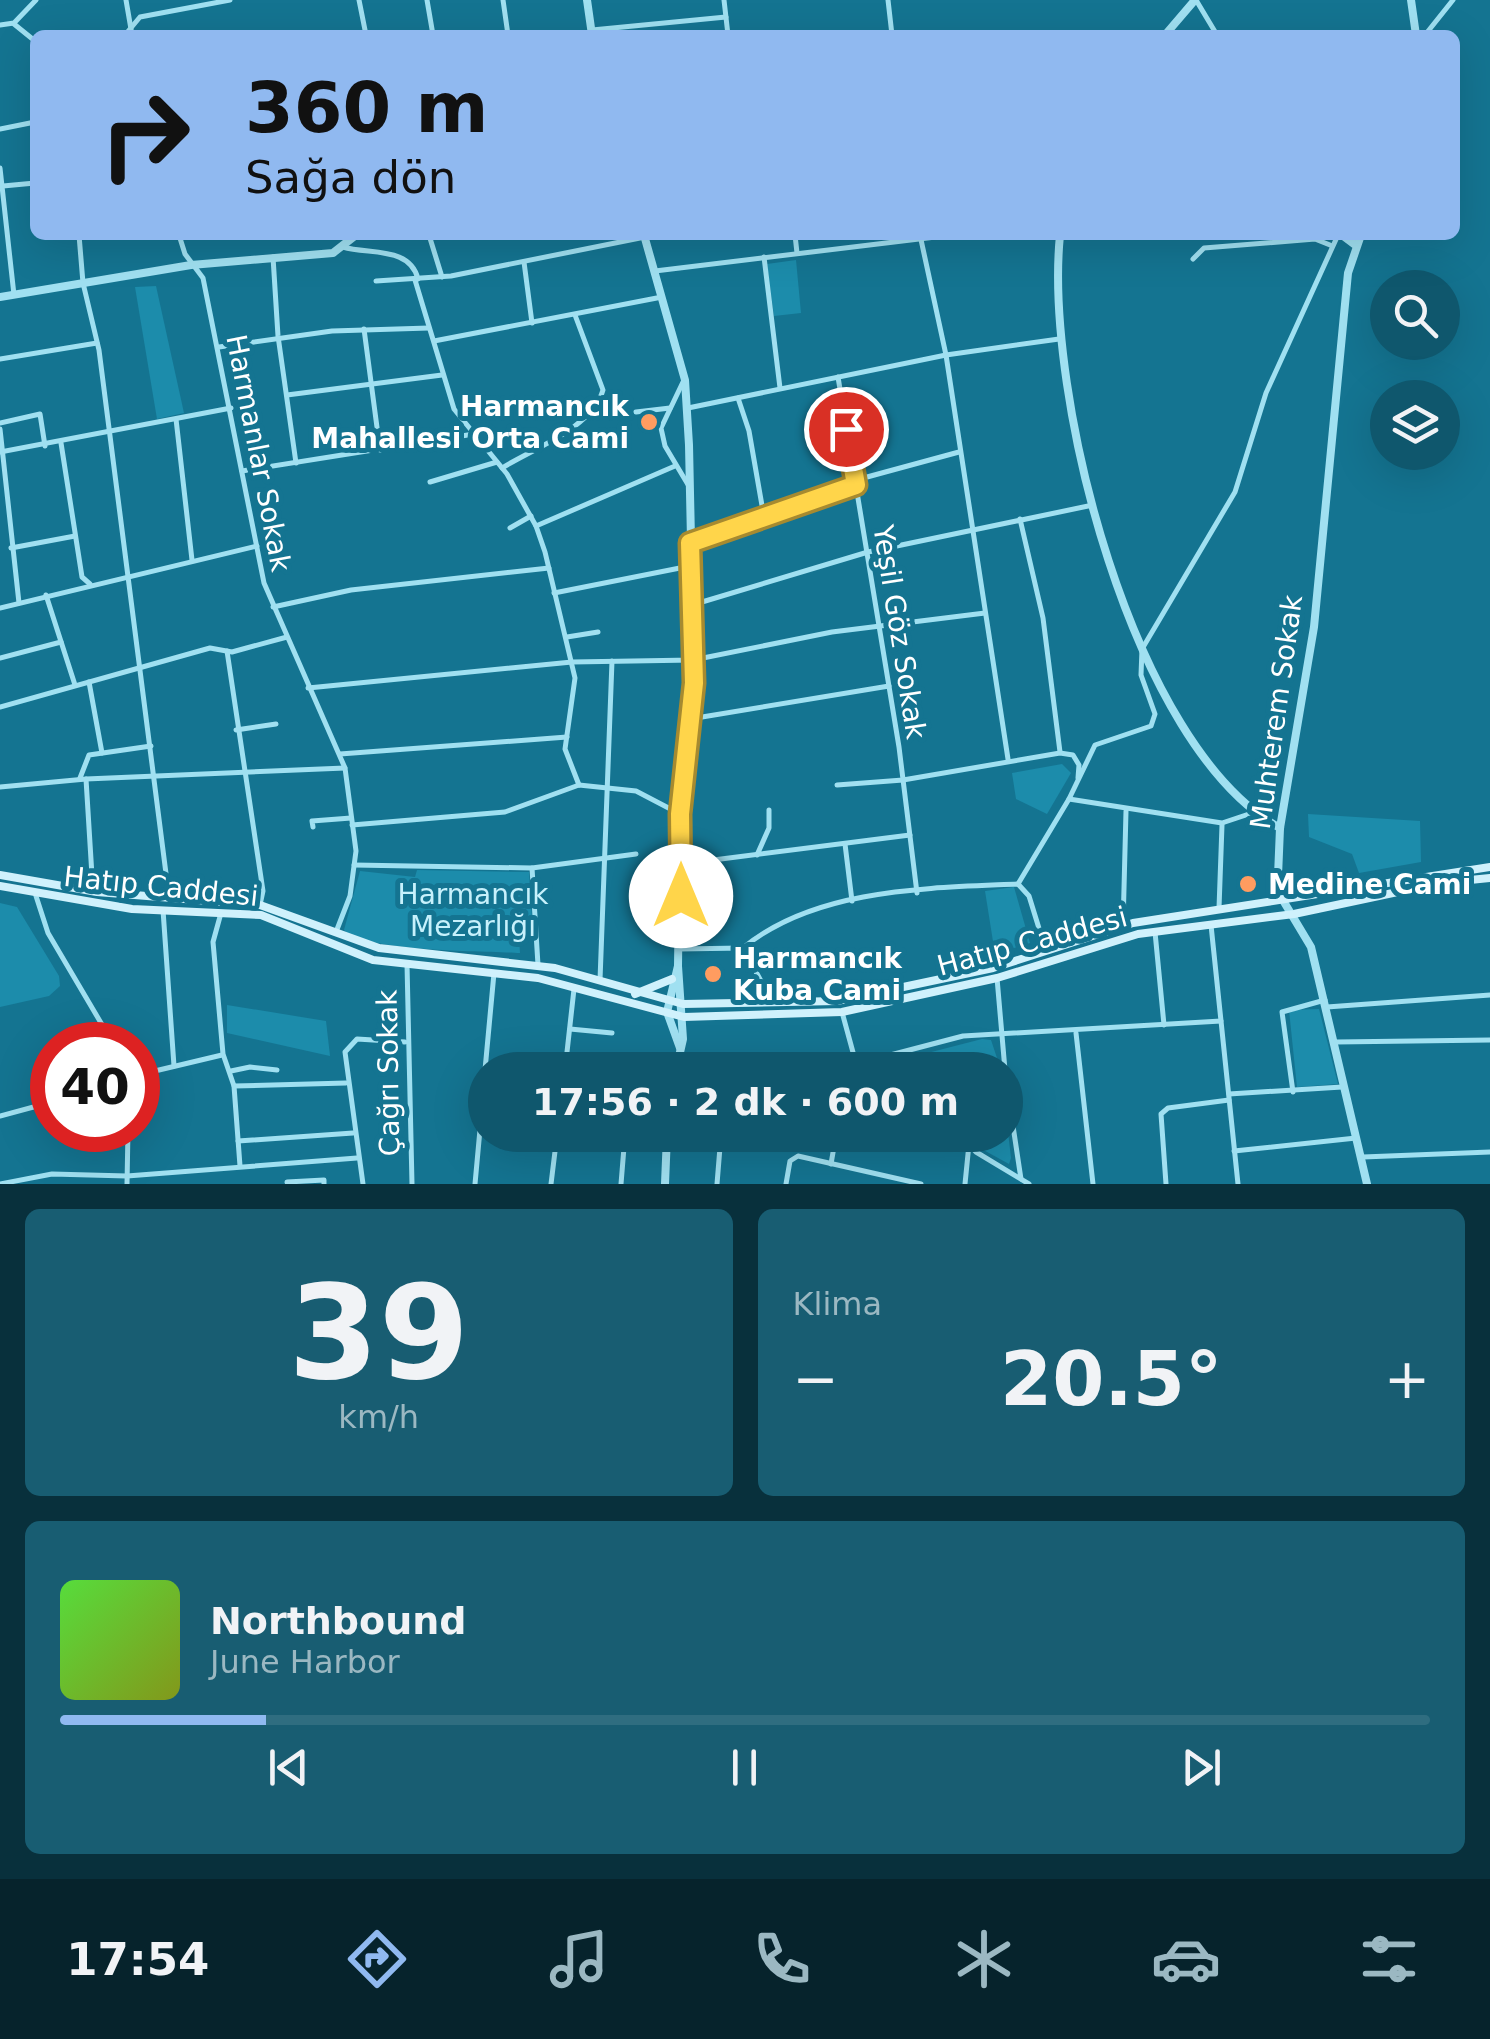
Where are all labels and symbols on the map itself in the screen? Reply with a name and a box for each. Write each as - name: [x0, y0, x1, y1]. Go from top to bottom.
- street label: Harmanlar Sokak: [219, 332, 298, 575]
- pin: [804, 387, 889, 472]
- place label: Harmancık Mahallesi Orta Cami: [311, 390, 630, 455]
- marker: Harmancık Mahallesi Orta Cami: [638, 411, 660, 433]
- street label: Yeşil Göz Sokak: [866, 522, 933, 742]
- street label: Muhterem Sokak: [1244, 592, 1309, 831]
- position arrow: [629, 844, 733, 948]
- street label: Hatıp Caddesi: [62, 860, 260, 913]
- place label: Medine Cami: [1268, 868, 1471, 901]
- marker: Medine Cami: [1237, 873, 1259, 895]
- park label: Harmancık Mezarlığı: [398, 878, 549, 943]
- street label: Hatıp Caddesi: [933, 900, 1131, 983]
- place label: Harmancık Kuba Cami: [733, 942, 903, 1007]
- marker: Harmancık Kuba Cami: [702, 963, 724, 985]
- street label: Çağrı Sokak: [371, 989, 406, 1157]
- speed limit sign: 40: [30, 1022, 160, 1152]

